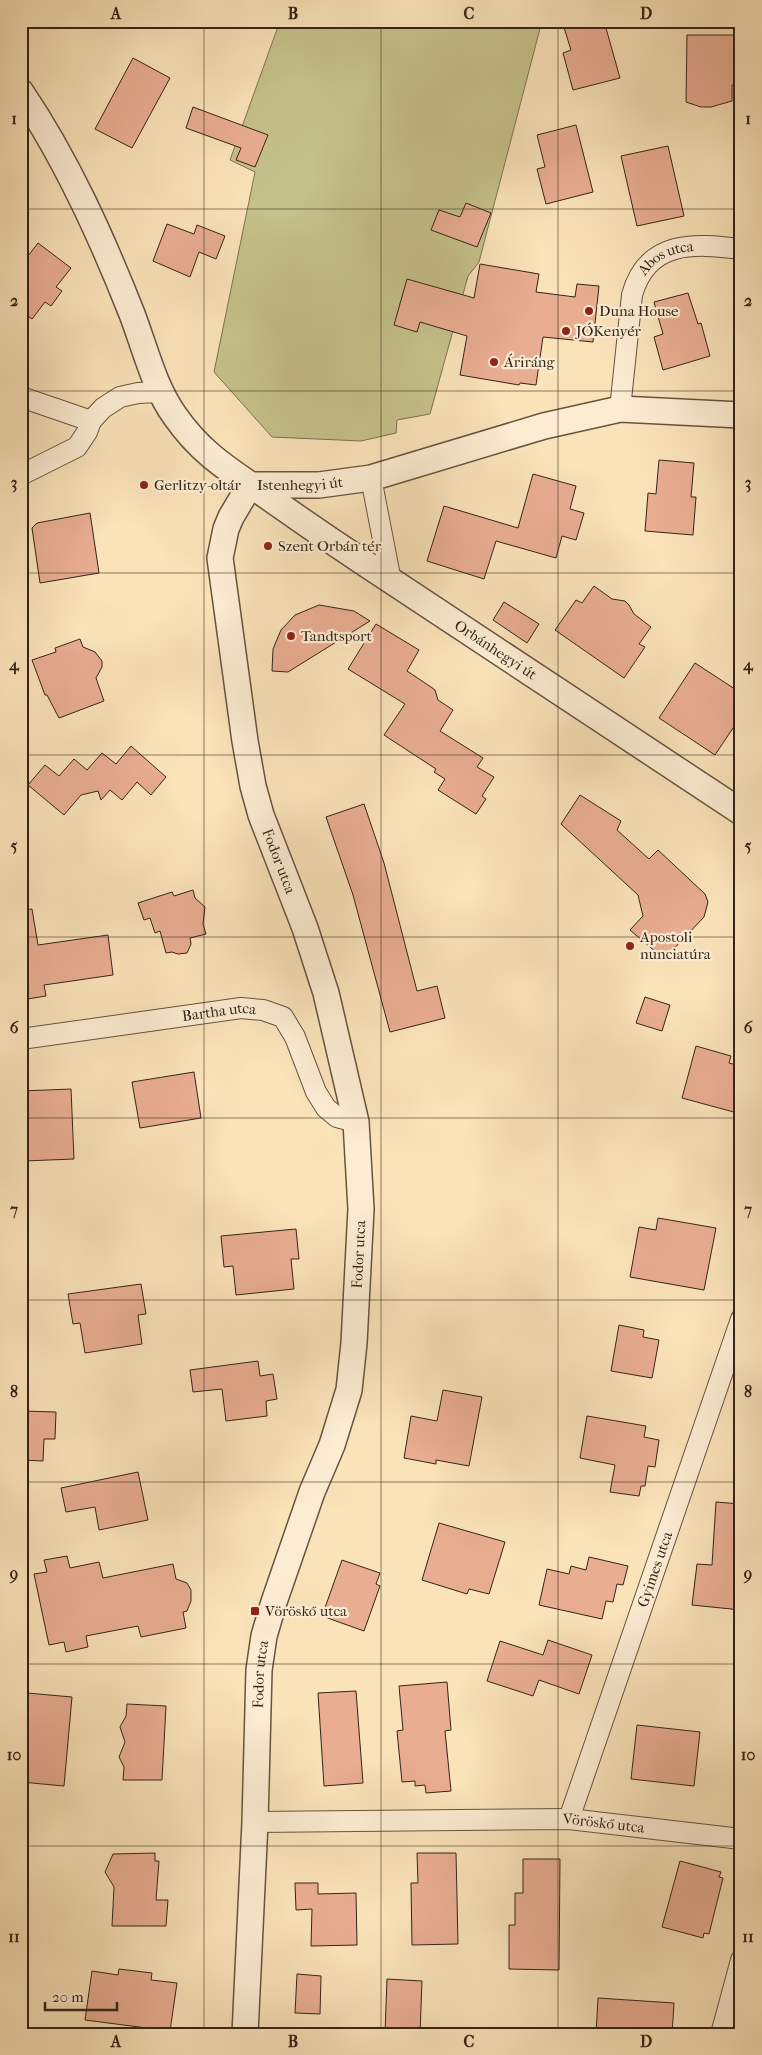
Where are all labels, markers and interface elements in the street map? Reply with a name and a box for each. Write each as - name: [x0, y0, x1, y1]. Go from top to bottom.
- text: A: [110, 4, 122, 23]
- text: B: [288, 4, 298, 23]
- text: C: [464, 4, 475, 23]
- text: D: [640, 4, 652, 23]
- text: 1: [11, 109, 17, 128]
- text: 1: [745, 109, 751, 128]
- street label: Abos utca: [633, 237, 695, 279]
- text: 2: [10, 291, 18, 310]
- text: 2: [744, 291, 752, 310]
- place label: Duna House: [599, 302, 679, 320]
- marker: Duna House: [583, 305, 595, 317]
- place label: JÓKenyér: [575, 322, 642, 340]
- marker: JÓKenyér: [560, 325, 572, 337]
- place label: Áriráng: [503, 353, 556, 371]
- marker: Áriráng: [488, 356, 500, 368]
- text: 3: [11, 473, 17, 493]
- street label: Istenhegyi út: [257, 473, 345, 494]
- text: 3: [745, 473, 751, 493]
- place label: Gerlitzy-oltár: [154, 476, 242, 494]
- marker: Gerlitzy-oltár: [138, 479, 150, 491]
- place label: Szent Orbán tér: [278, 537, 382, 555]
- marker: Szent Orbán tér: [262, 540, 274, 552]
- street label: Orbánhegyi út: [451, 616, 541, 684]
- place label: Tandtsport: [301, 627, 373, 645]
- marker: Tandtsport: [285, 630, 297, 642]
- text: 4: [8, 655, 20, 675]
- text: 4: [742, 655, 754, 675]
- street label: Fodor utca: [258, 826, 300, 897]
- text: 5: [11, 836, 18, 855]
- text: 5: [745, 836, 752, 855]
- place label: Apostoli nunciatúra: [639, 928, 712, 963]
- marker: Apostoli nunciatúra: [624, 940, 636, 952]
- street label: Bartha utca: [181, 999, 258, 1025]
- text: 6: [10, 1018, 19, 1037]
- text: 6: [744, 1018, 753, 1037]
- text: 7: [9, 1200, 18, 1219]
- text: 7: [743, 1200, 752, 1219]
- street label: Fodor utca: [348, 1219, 369, 1289]
- text: 8: [10, 1382, 18, 1401]
- text: 8: [744, 1382, 752, 1401]
- street label: Gyimes utca: [634, 1528, 677, 1610]
- text: 9: [9, 1564, 18, 1584]
- text: 9: [743, 1564, 752, 1584]
- place label: Vöröskő utca: [264, 1602, 348, 1620]
- marker: Vöröskő utca: [249, 1605, 261, 1617]
- street label: Fodor utca: [249, 1638, 272, 1709]
- text: 10: [7, 1745, 21, 1764]
- text: 10: [741, 1745, 755, 1764]
- street label: Vöröskő utca: [562, 1810, 647, 1837]
- text: 11: [8, 1927, 20, 1946]
- text: 11: [742, 1927, 754, 1946]
- scale bar: [45, 1980, 118, 2012]
- text: 20 m: [52, 1988, 84, 2006]
- text: A: [110, 2032, 122, 2051]
- text: B: [288, 2032, 298, 2051]
- text: C: [464, 2032, 475, 2051]
- text: D: [640, 2032, 652, 2051]

